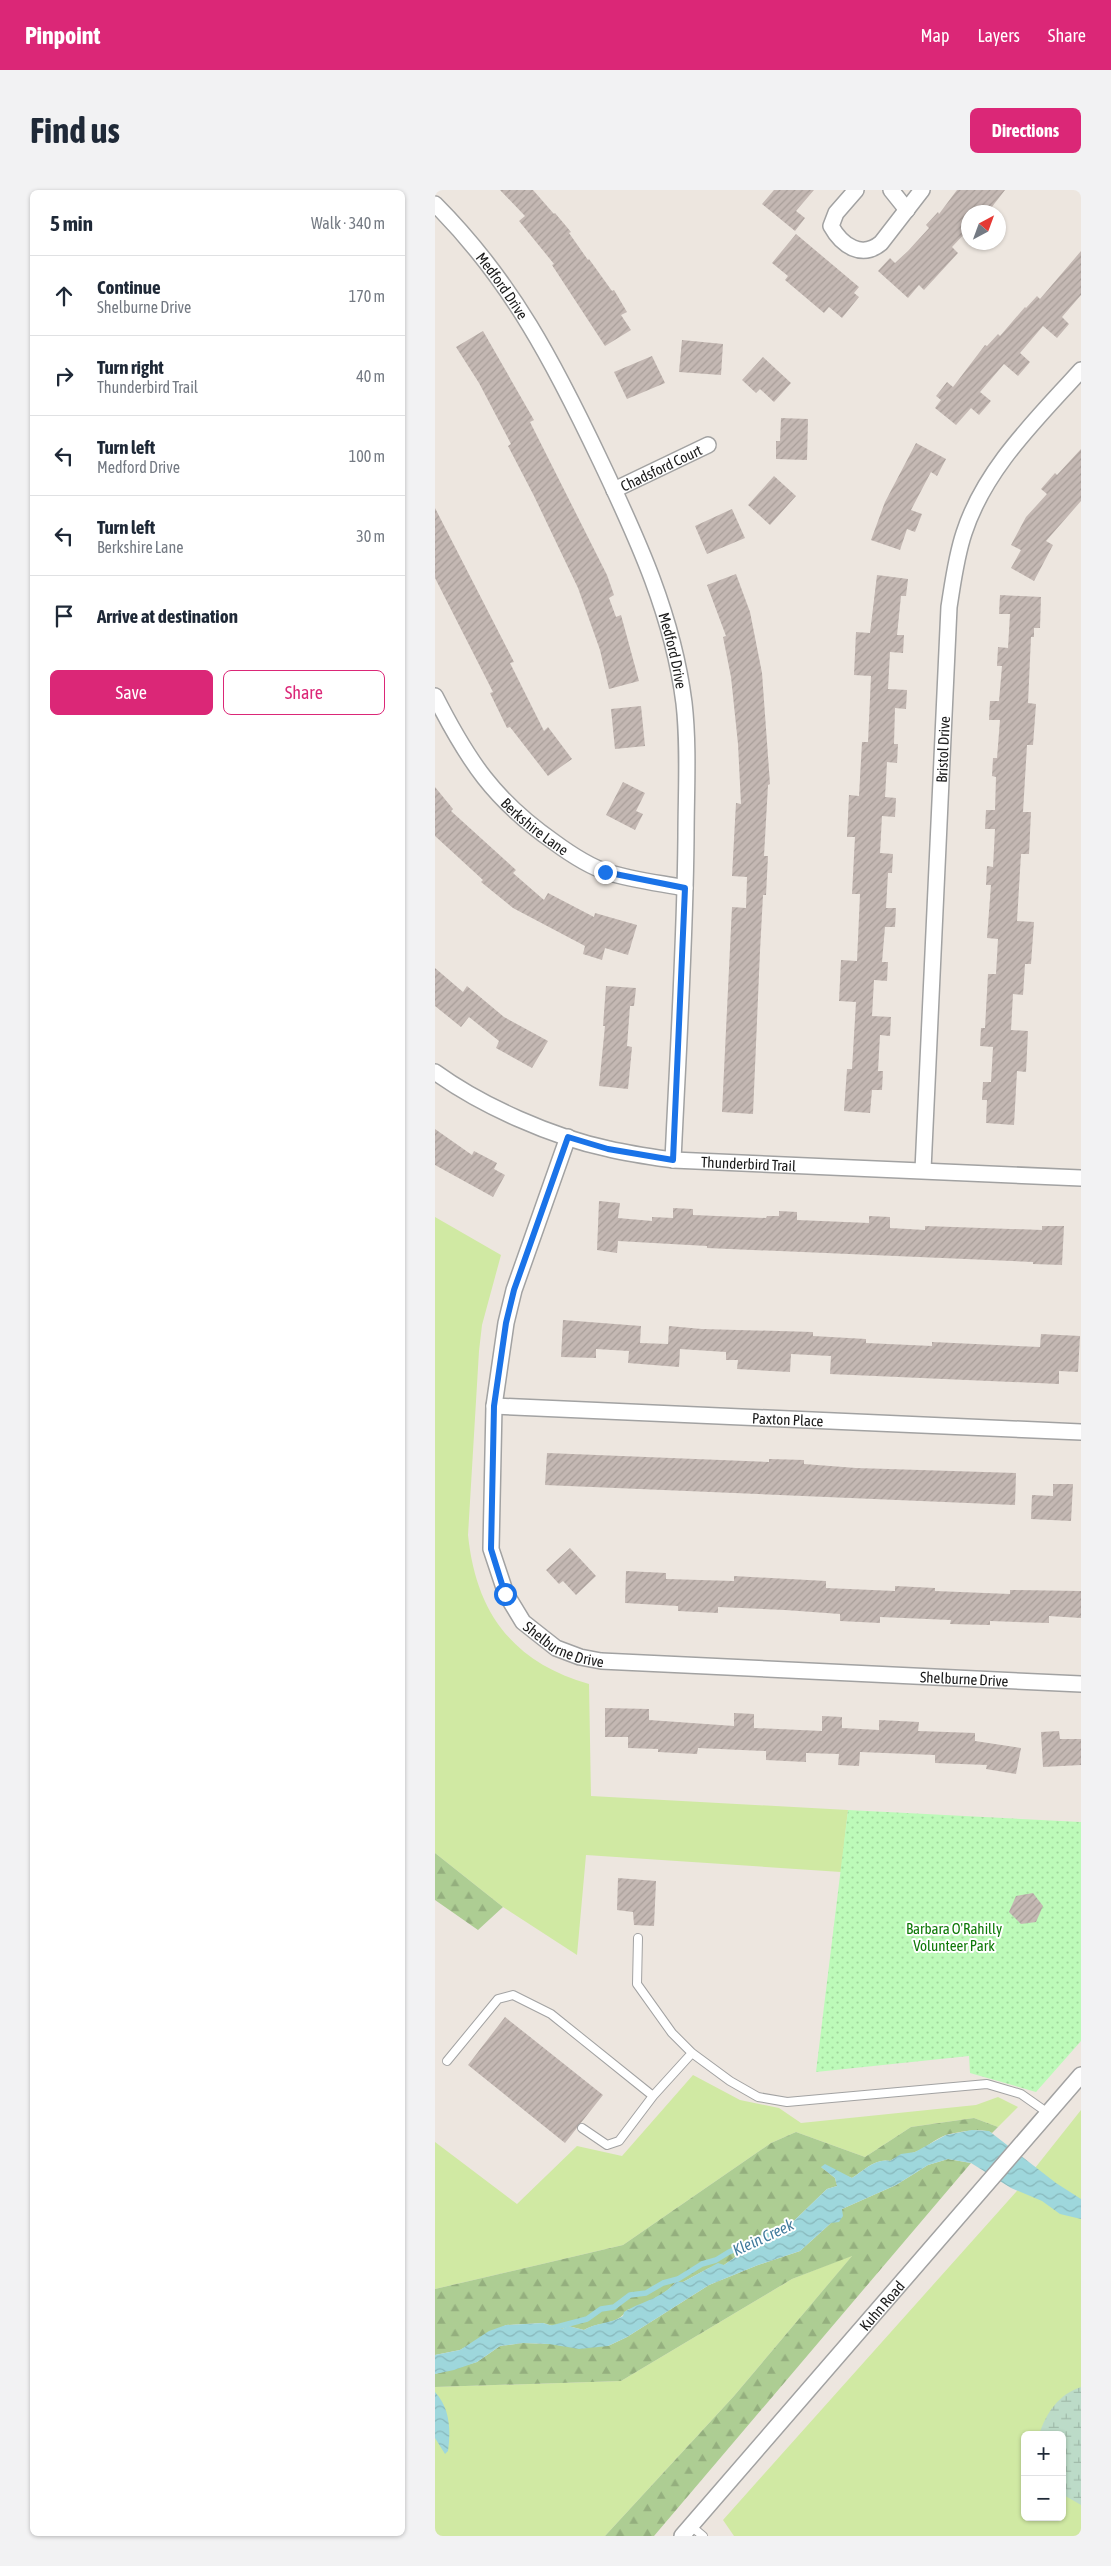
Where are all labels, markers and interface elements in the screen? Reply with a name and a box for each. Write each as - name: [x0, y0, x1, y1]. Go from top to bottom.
- text: Pinpoint: [25, 22, 100, 49]
- text: Map: [920, 25, 949, 46]
- text: Layers: [977, 25, 1020, 46]
- text: Share: [1048, 25, 1086, 46]
- button: Directions: [970, 108, 1081, 153]
- text: Find us: [30, 110, 120, 150]
- north arrow: [961, 205, 1006, 250]
- text: 5 min: [50, 211, 93, 235]
- text: Walk · 340 m: [311, 214, 385, 232]
- street label: Medford Drive: [473, 249, 532, 322]
- text: Continue: [97, 276, 161, 298]
- icon: ahead: [50, 282, 78, 310]
- text: 170 m: [349, 287, 385, 305]
- text: Shelburne Drive: [97, 298, 191, 316]
- text: Turn right: [97, 356, 164, 378]
- icon: right: [50, 362, 78, 390]
- text: 40 m: [356, 367, 385, 385]
- text: Thunderbird Trail: [97, 378, 198, 396]
- text: Turn left: [97, 436, 155, 458]
- street label: Chadsford Court: [618, 441, 704, 494]
- icon: left: [50, 442, 78, 470]
- text: 100 m: [349, 447, 385, 465]
- text: Medford Drive: [97, 458, 180, 476]
- text: Turn left: [97, 516, 155, 538]
- icon: left: [50, 522, 78, 550]
- text: 30 m: [356, 527, 385, 545]
- text: Berkshire Lane: [97, 538, 184, 556]
- icon: arrive: [50, 602, 78, 630]
- text: Arrive at destination: [97, 605, 238, 627]
- street label: Medford Drive: [656, 610, 690, 690]
- button: Save: [50, 670, 213, 715]
- button: Share: [223, 670, 385, 715]
- street label: Bristol Drive: [932, 716, 952, 783]
- street label: Berkshire Lane: [498, 794, 572, 858]
- route end: [594, 861, 617, 884]
- street label: Thunderbird Trail: [701, 1153, 796, 1174]
- street label: Paxton Place: [752, 1409, 824, 1429]
- route start: [494, 1583, 517, 1606]
- street label: Shelburne Drive: [520, 1617, 606, 1670]
- street label: Shelburne Drive: [920, 1668, 1009, 1689]
- park label: Barbara O'Rahilly Volunteer Park: [906, 1920, 1002, 1954]
- water label: Klein Creek: [730, 2215, 797, 2259]
- street label: Kuhn Road: [856, 2277, 908, 2334]
- map controls: [1021, 2431, 1066, 2521]
- button: +: [1021, 2431, 1066, 2476]
- button: −: [1021, 2476, 1066, 2521]

